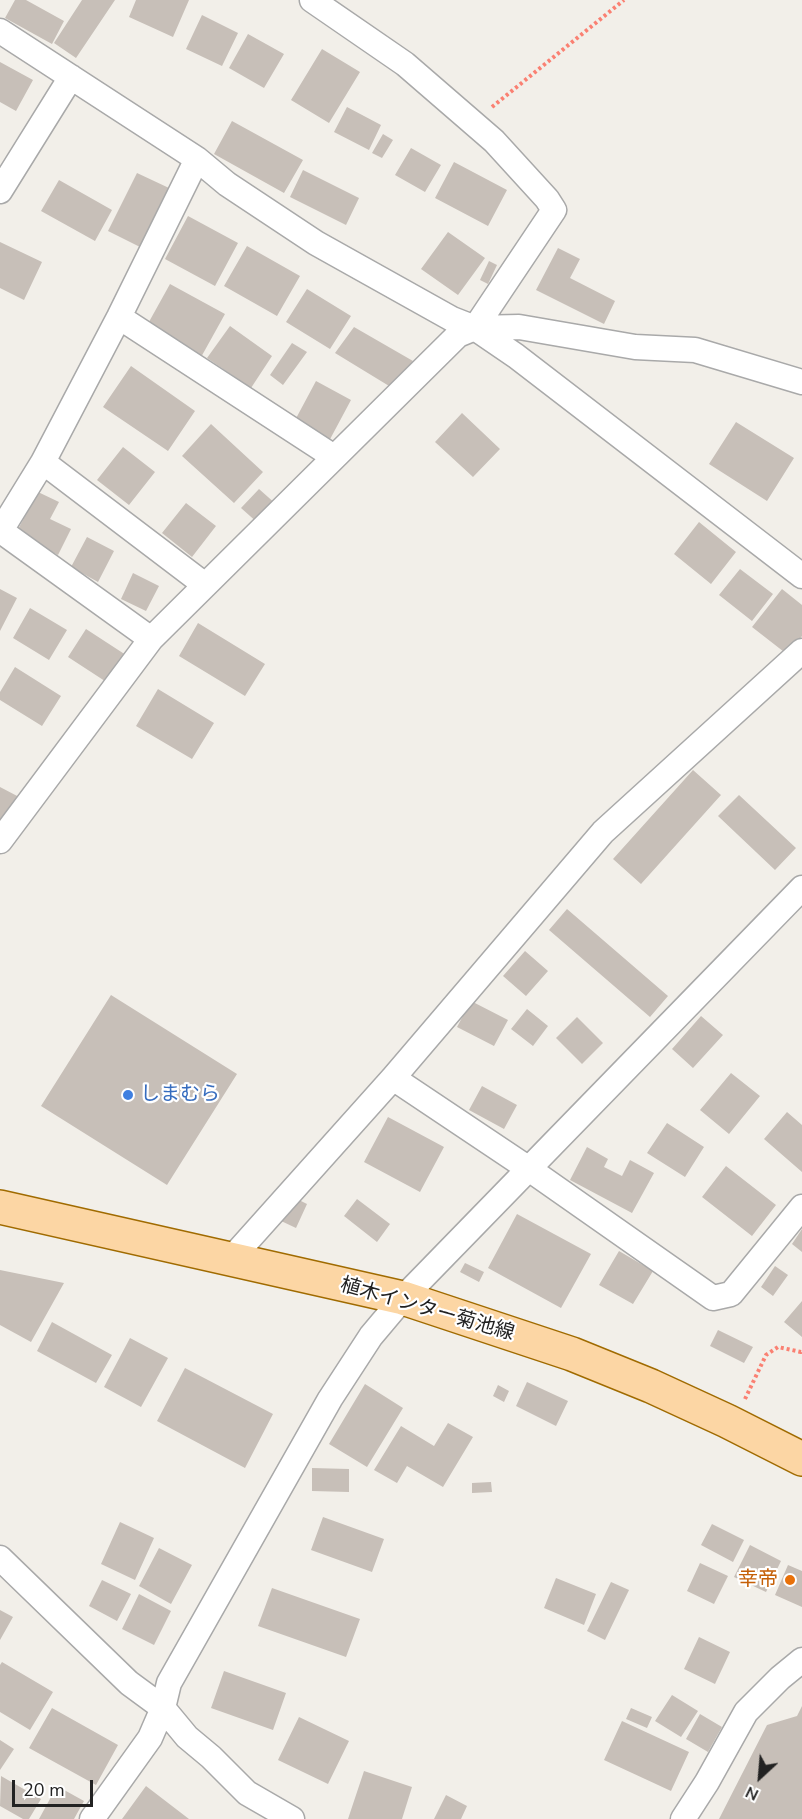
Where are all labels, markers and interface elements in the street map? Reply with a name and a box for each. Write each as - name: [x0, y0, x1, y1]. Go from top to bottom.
- place label: しまむら: [140, 1083, 220, 1107]
- marker: しまむら: [121, 1088, 135, 1102]
- street label: 植木インター菊池線: [337, 1274, 517, 1346]
- place label: 幸帝: [738, 1568, 778, 1592]
- marker: 幸帝: [783, 1573, 797, 1587]
- north arrow: [730, 1747, 790, 1807]
- scale bar: [15, 1768, 96, 1806]
- text: 20 m: [23, 1778, 65, 1802]
- text: N: [742, 1781, 762, 1806]

